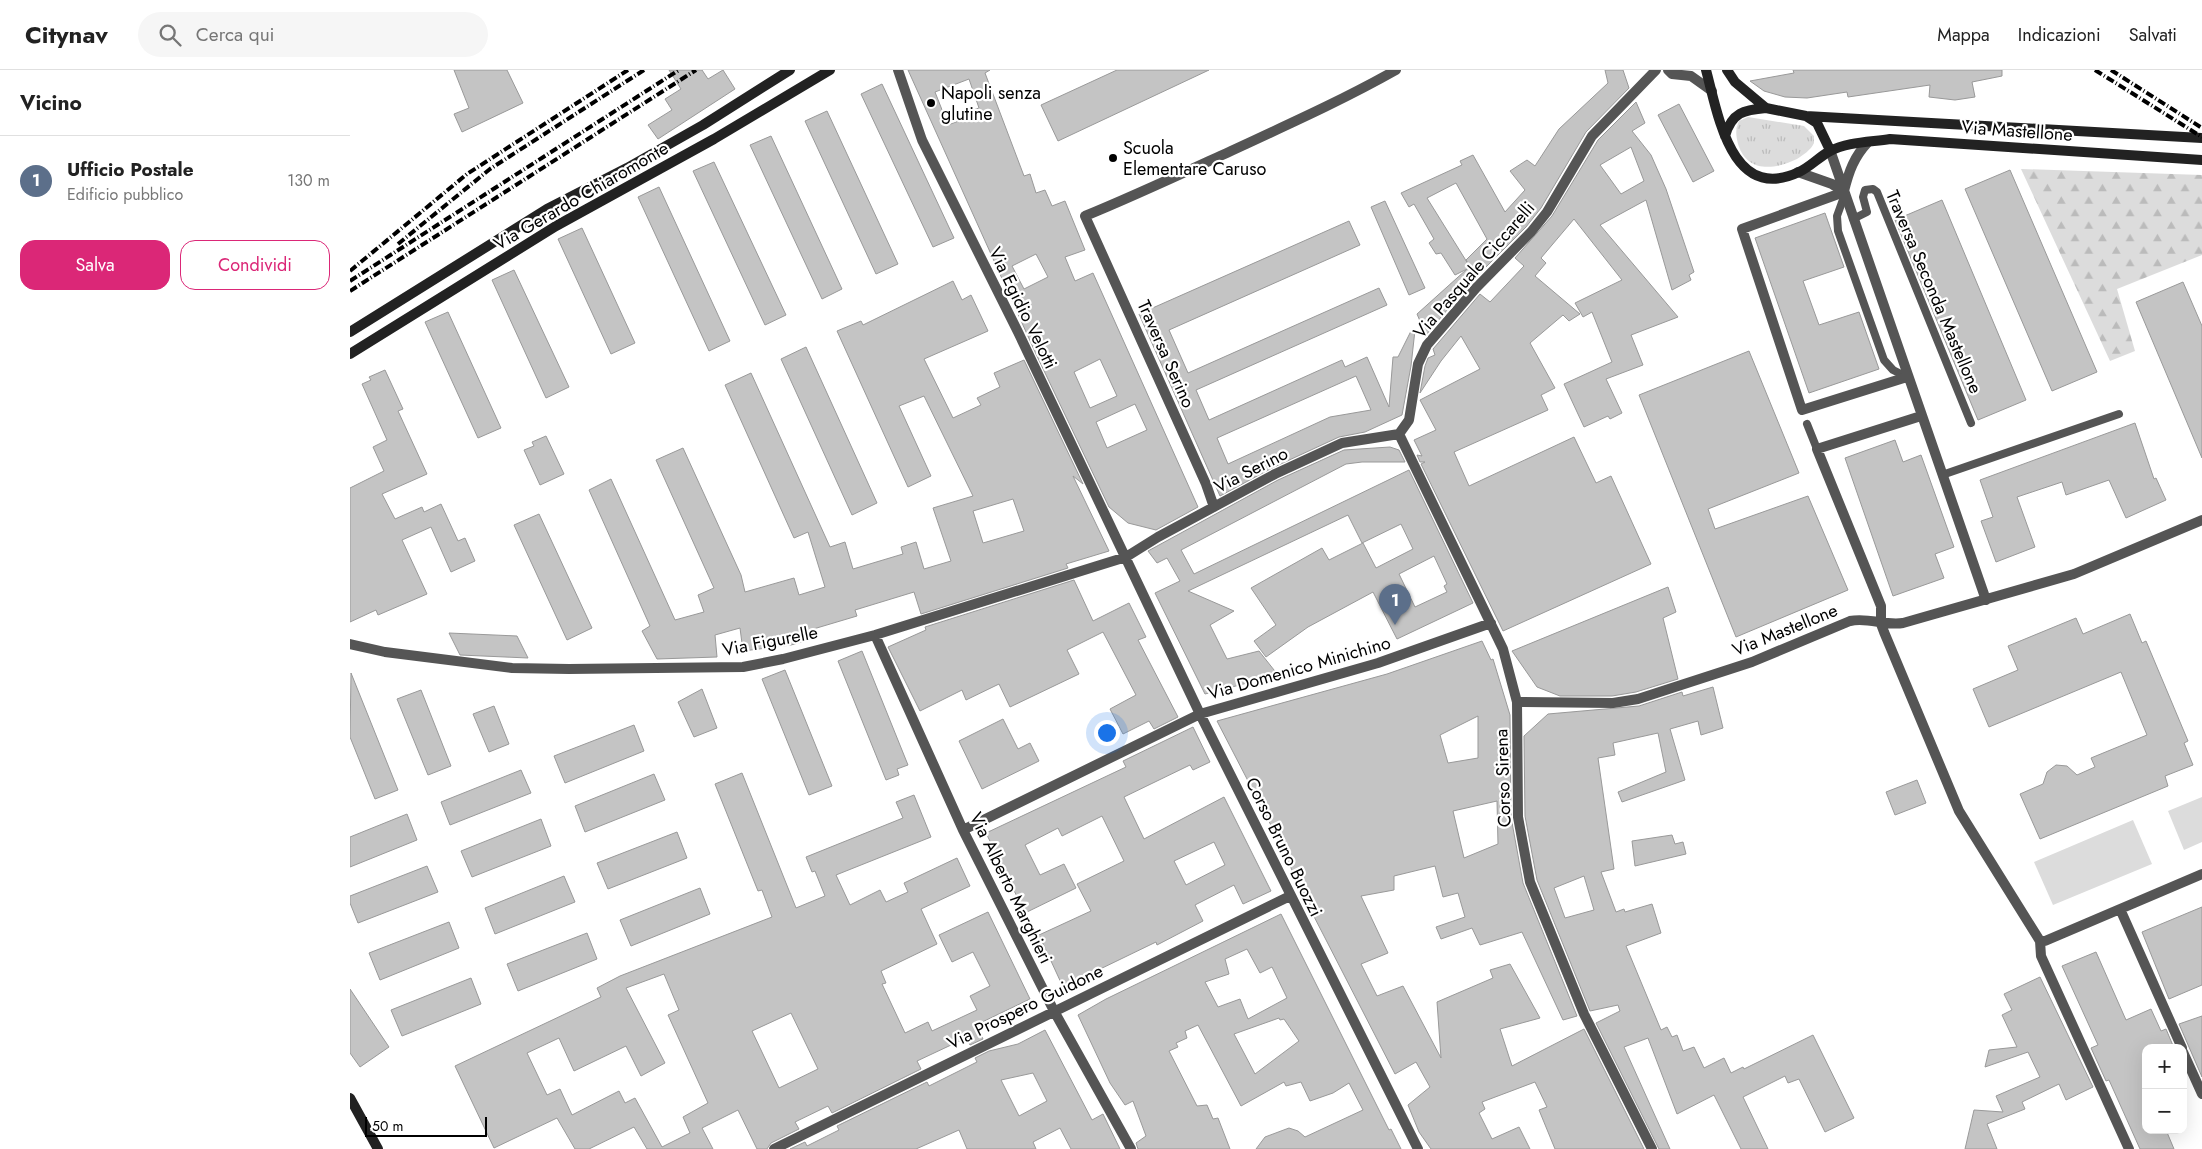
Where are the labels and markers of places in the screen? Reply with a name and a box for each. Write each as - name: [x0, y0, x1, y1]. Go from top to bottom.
- place label: Napoli senza glutine: [941, 80, 1041, 127]
- marker: Napoli senza glutine: [925, 97, 937, 109]
- place label: Scuola Elementare Caruso: [1123, 135, 1266, 182]
- marker: Scuola Elementare Caruso: [1107, 152, 1119, 164]
- pin: 1: [1379, 584, 1411, 625]

